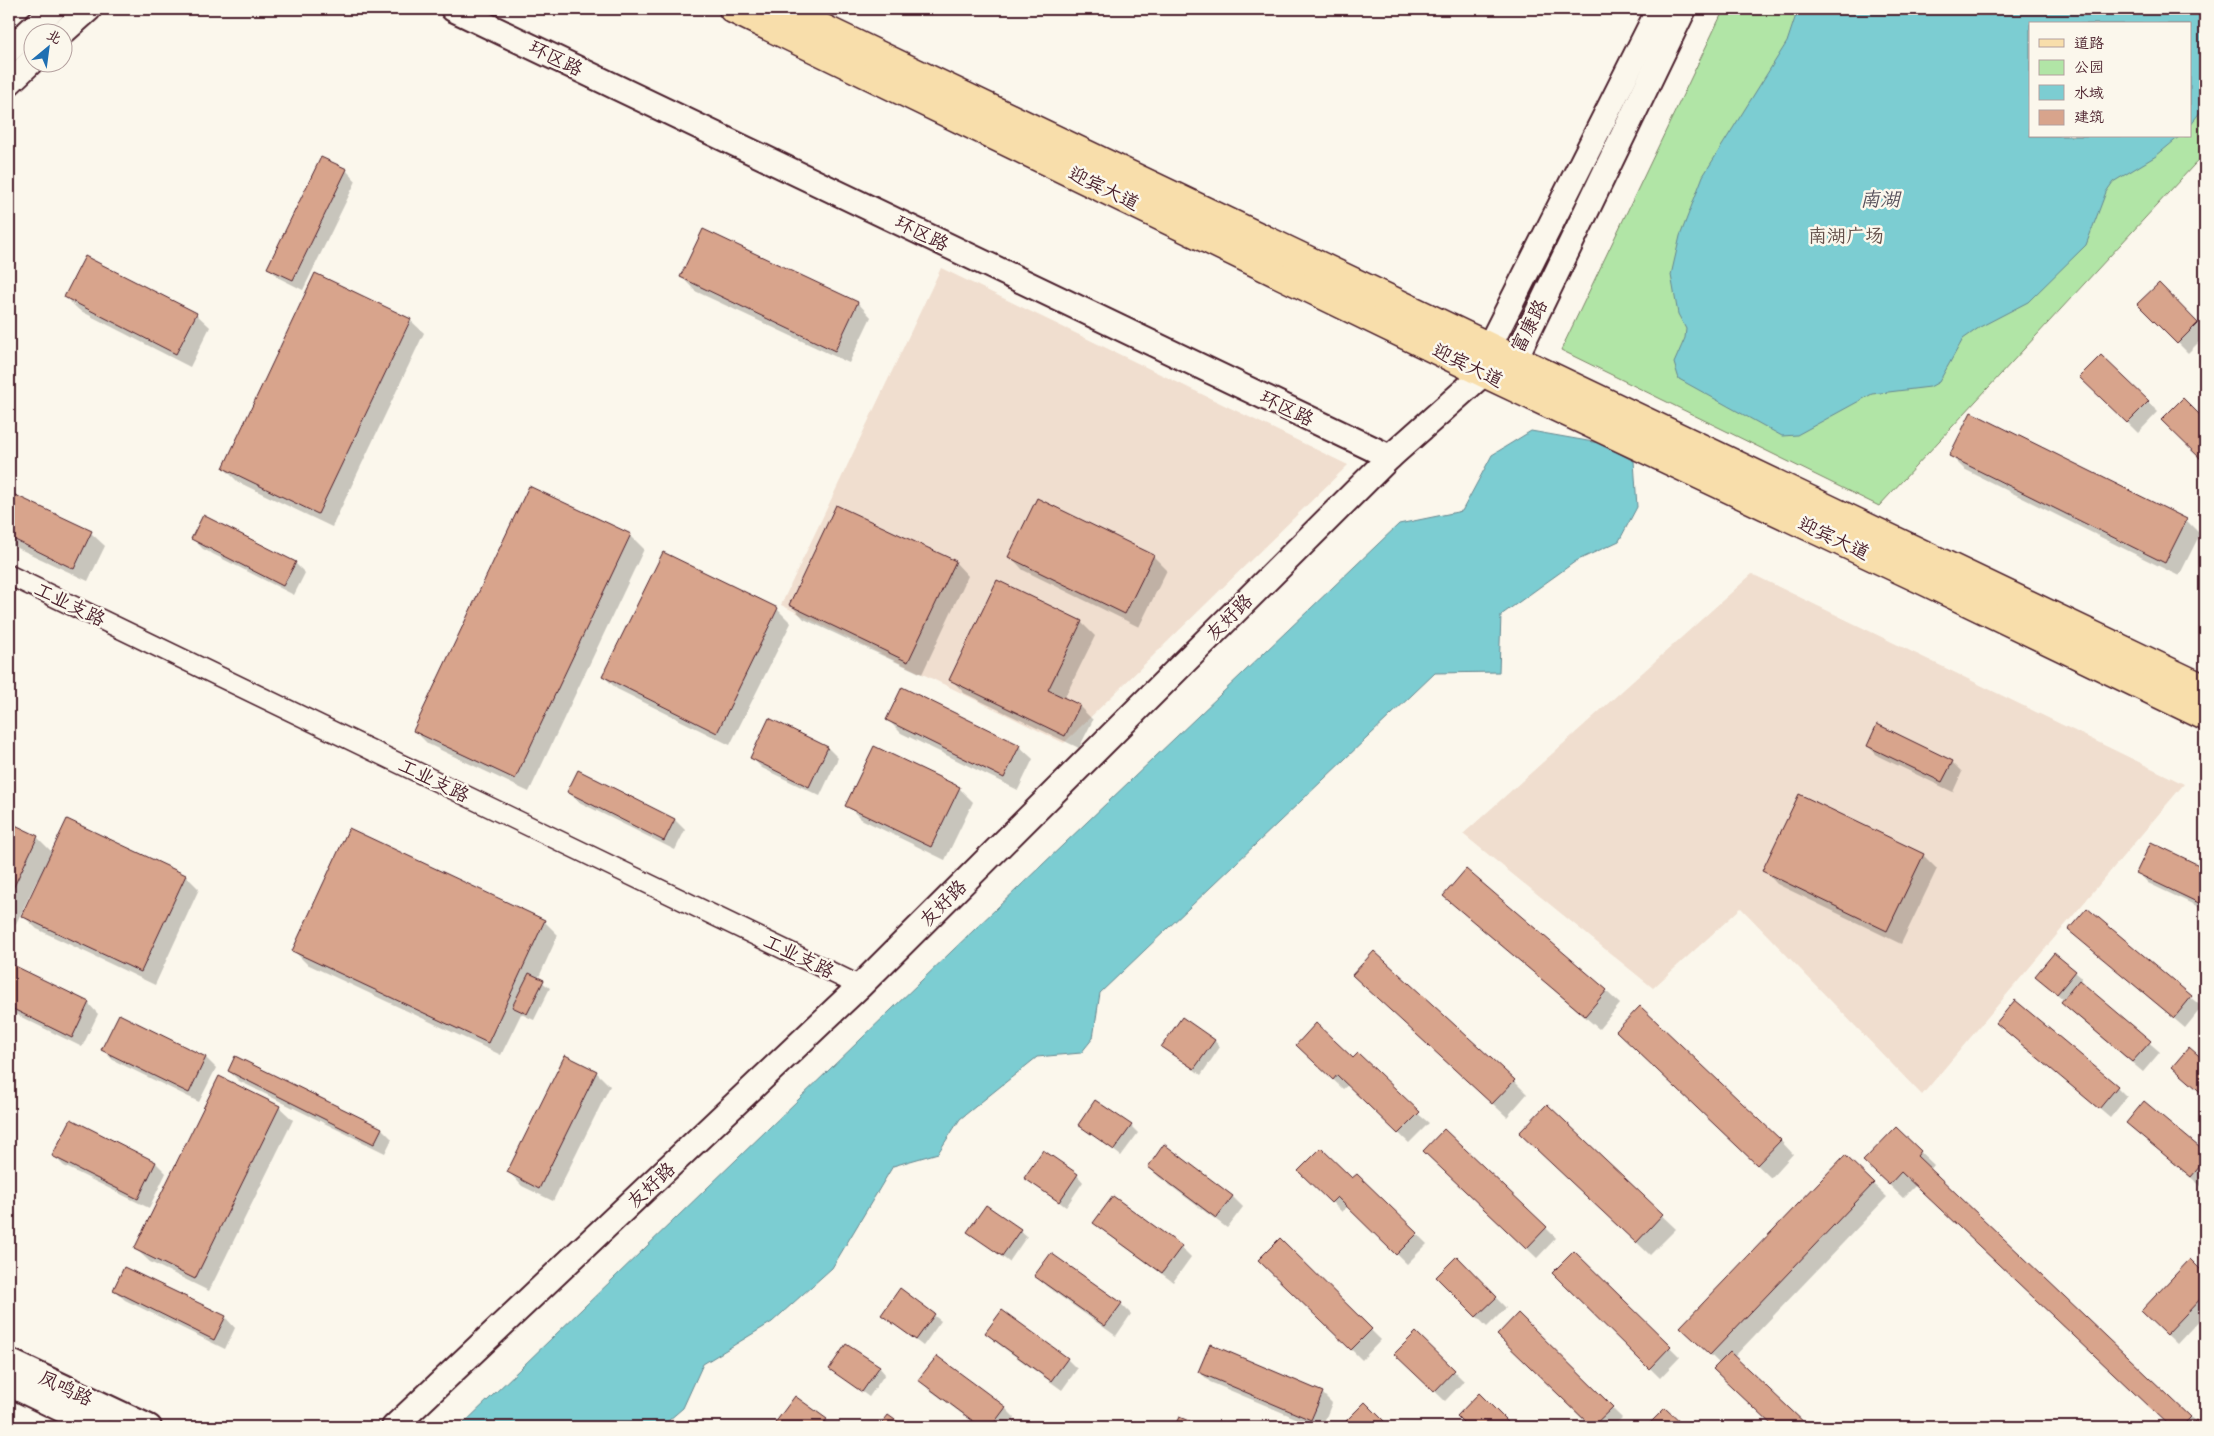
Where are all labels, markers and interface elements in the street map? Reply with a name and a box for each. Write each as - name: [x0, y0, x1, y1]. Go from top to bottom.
- north arrow: [22, 22, 72, 72]
- legend: [2029, 22, 2192, 138]
- text: 北: [42, 23, 66, 51]
- text: 道路: [2074, 30, 2104, 56]
- street label: 环区路: [523, 31, 589, 85]
- text: 公园: [2074, 54, 2104, 80]
- text: 水域: [2074, 80, 2104, 106]
- text: 建筑: [2074, 104, 2104, 130]
- street label: 迎宾大道: [1063, 157, 1145, 219]
- water label: 南湖: [1860, 182, 1902, 217]
- street label: 环区路: [889, 206, 955, 260]
- park label: 南湖广场: [1808, 219, 1884, 252]
- street label: 富康路: [1501, 293, 1557, 359]
- street label: 迎宾大道: [1427, 334, 1509, 396]
- street label: 环区路: [1254, 381, 1320, 435]
- street label: 迎宾大道: [1793, 507, 1875, 569]
- street label: 工业支路: [29, 573, 111, 635]
- street label: 友好路: [1197, 585, 1261, 649]
- street label: 工业支路: [393, 749, 475, 811]
- street label: 友好路: [911, 871, 975, 935]
- street label: 工业支路: [758, 925, 840, 987]
- street label: 友好路: [619, 1153, 683, 1217]
- street label: 凤鸣路: [33, 1361, 99, 1415]

